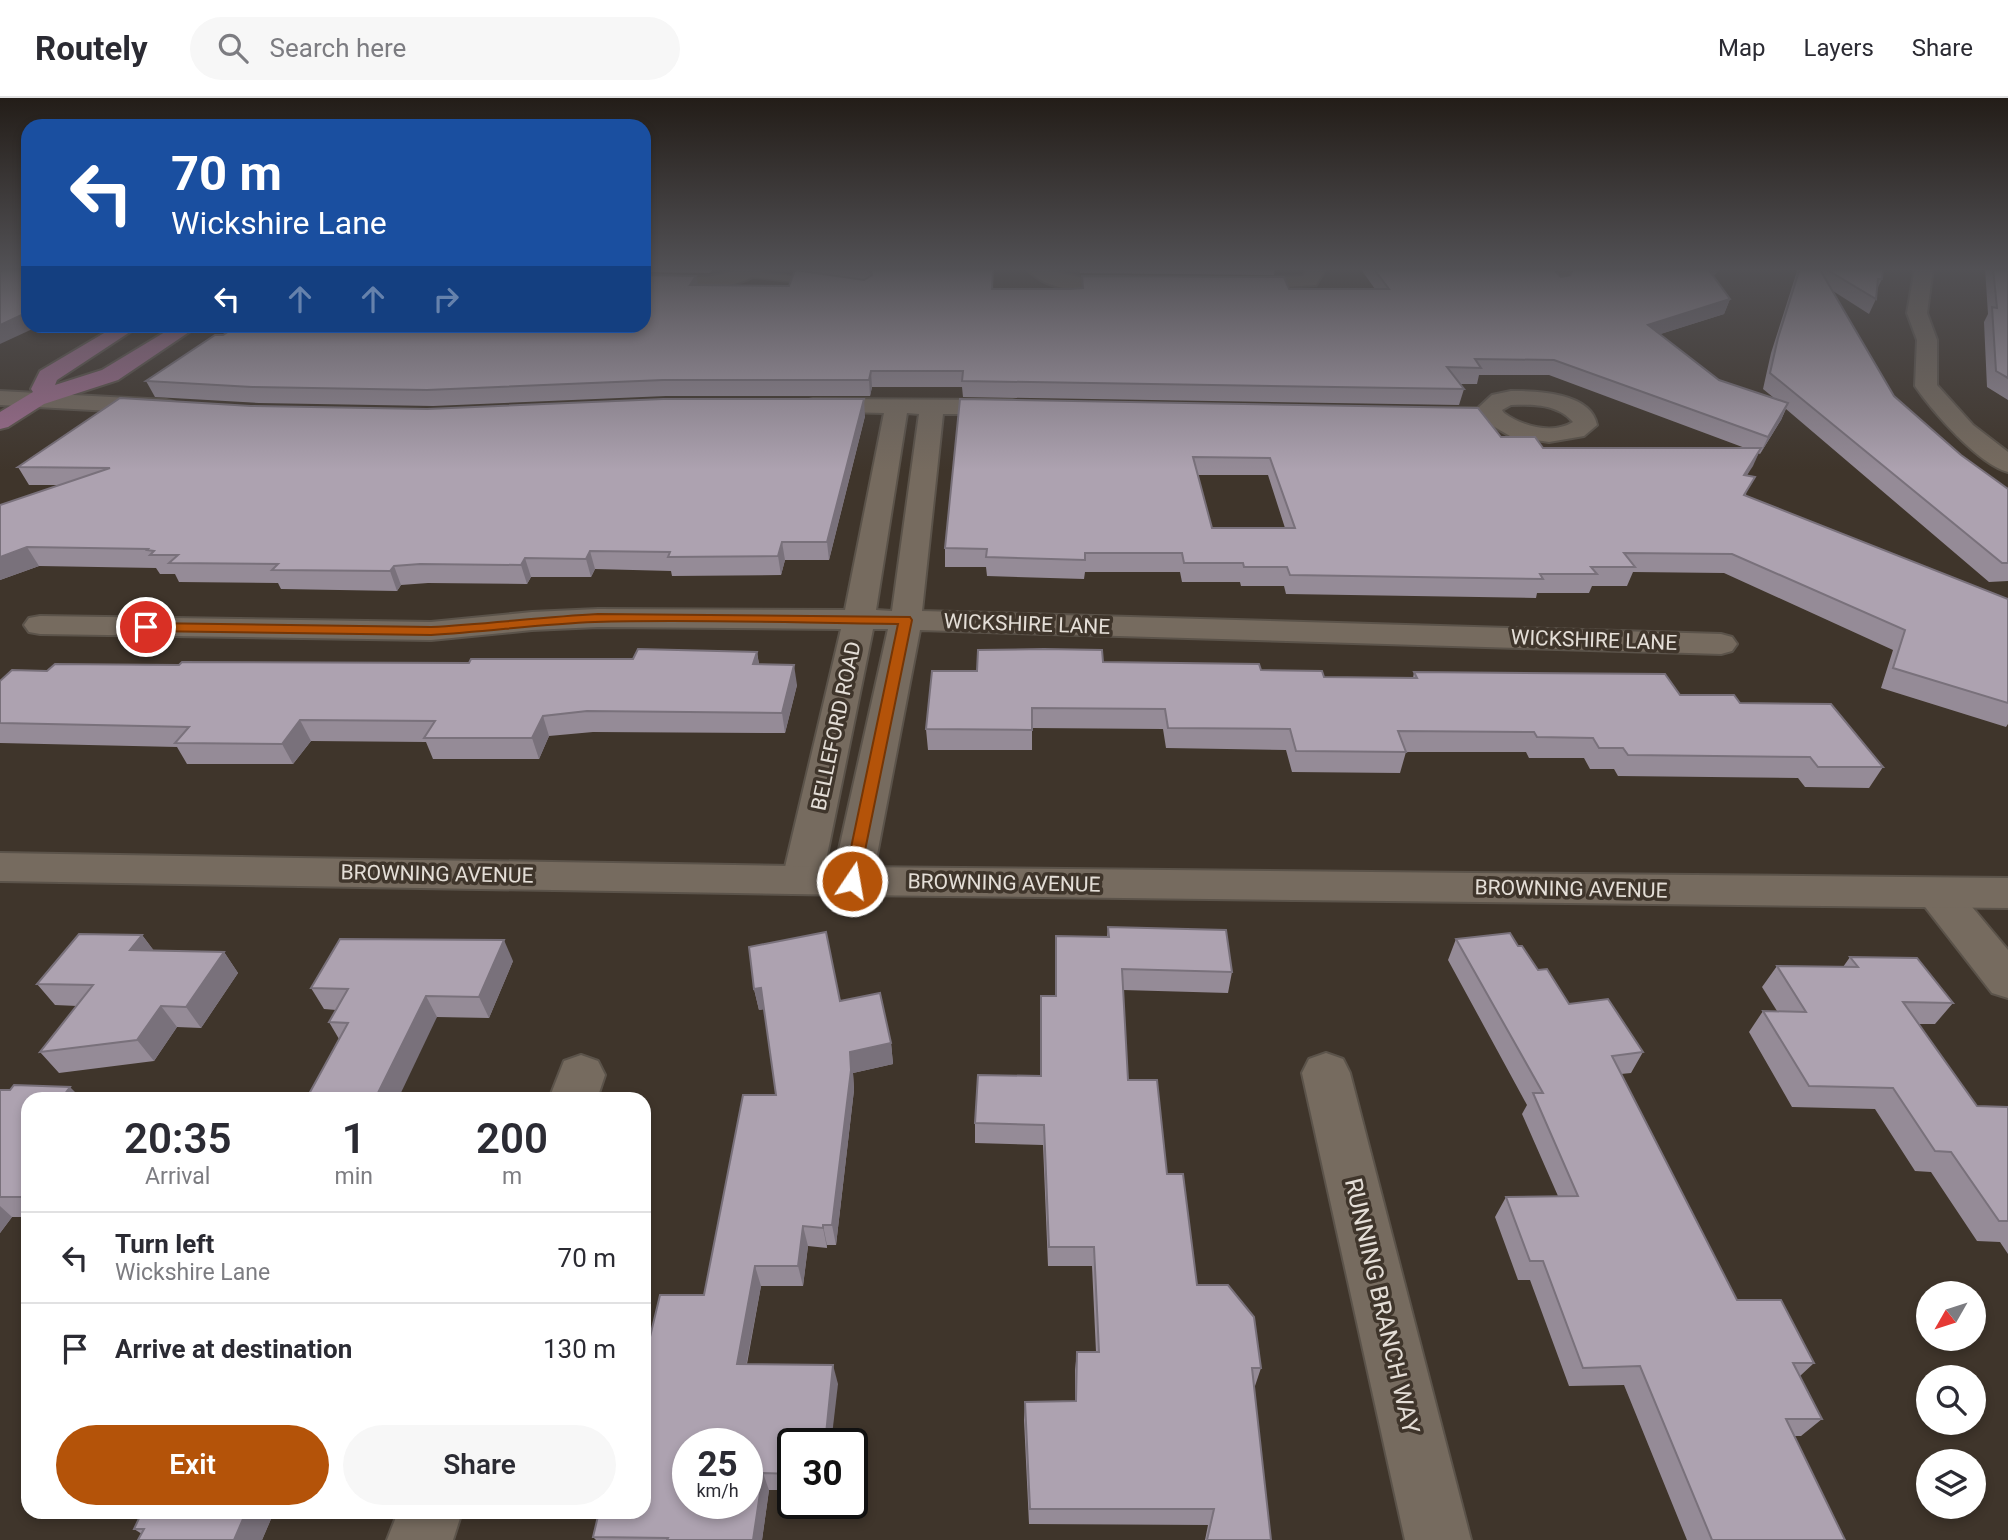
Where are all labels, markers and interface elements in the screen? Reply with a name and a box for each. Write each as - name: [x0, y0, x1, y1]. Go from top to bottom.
- search box: [190, 17, 680, 80]
- text: Routely: [35, 29, 148, 68]
- icon: search: [214, 29, 252, 67]
- text: Search here: [270, 33, 406, 63]
- text: Map: [1718, 34, 1766, 62]
- text: Layers: [1804, 34, 1874, 62]
- text: Share: [1912, 34, 1973, 62]
- text: 70 m: [171, 145, 282, 202]
- icon: left: [56, 147, 147, 238]
- text: Wickshire Lane: [171, 204, 387, 242]
- icon: left: [208, 280, 246, 318]
- icon: ahead: [281, 280, 319, 318]
- icon: ahead: [354, 280, 392, 318]
- icon: right: [427, 280, 465, 318]
- pin: [116, 597, 176, 657]
- icon: arrive: [127, 608, 165, 646]
- street label: WICKSHIRE LANE: [943, 609, 1111, 639]
- street label: WICKSHIRE LANE: [1510, 625, 1678, 655]
- street label: BELLEFORD ROAD: [806, 639, 866, 813]
- position arrow: [815, 844, 889, 918]
- street label: BROWNING AVENUE: [340, 860, 534, 888]
- street label: BROWNING AVENUE: [907, 869, 1101, 897]
- street label: BROWNING AVENUE: [1474, 875, 1668, 903]
- text: 20:35: [124, 1114, 231, 1163]
- text: 1: [342, 1114, 366, 1163]
- text: 200: [476, 1114, 548, 1163]
- text: Arrival: [145, 1163, 210, 1190]
- text: min: [334, 1163, 373, 1190]
- text: m: [502, 1163, 522, 1190]
- street label: RUNNING BRANCH WAY: [1339, 1175, 1425, 1437]
- text: Turn left: [115, 1229, 214, 1259]
- icon: left: [56, 1239, 94, 1277]
- text: 70 m: [558, 1243, 616, 1273]
- text: Wickshire Lane: [115, 1259, 270, 1286]
- north arrow: [1916, 1281, 1986, 1351]
- map controls: [1916, 1281, 1986, 1519]
- icon: arrive: [56, 1330, 94, 1368]
- text: Arrive at destination: [115, 1334, 352, 1364]
- text: 130 m: [543, 1334, 616, 1364]
- button: search: [1916, 1365, 1986, 1435]
- button: Exit: [56, 1425, 329, 1505]
- button: Share: [343, 1425, 616, 1505]
- speed limit sign: 30: [777, 1428, 868, 1519]
- text: 25: [697, 1444, 738, 1485]
- button: layers: [1916, 1449, 1986, 1519]
- text: km/h: [696, 1480, 739, 1501]

